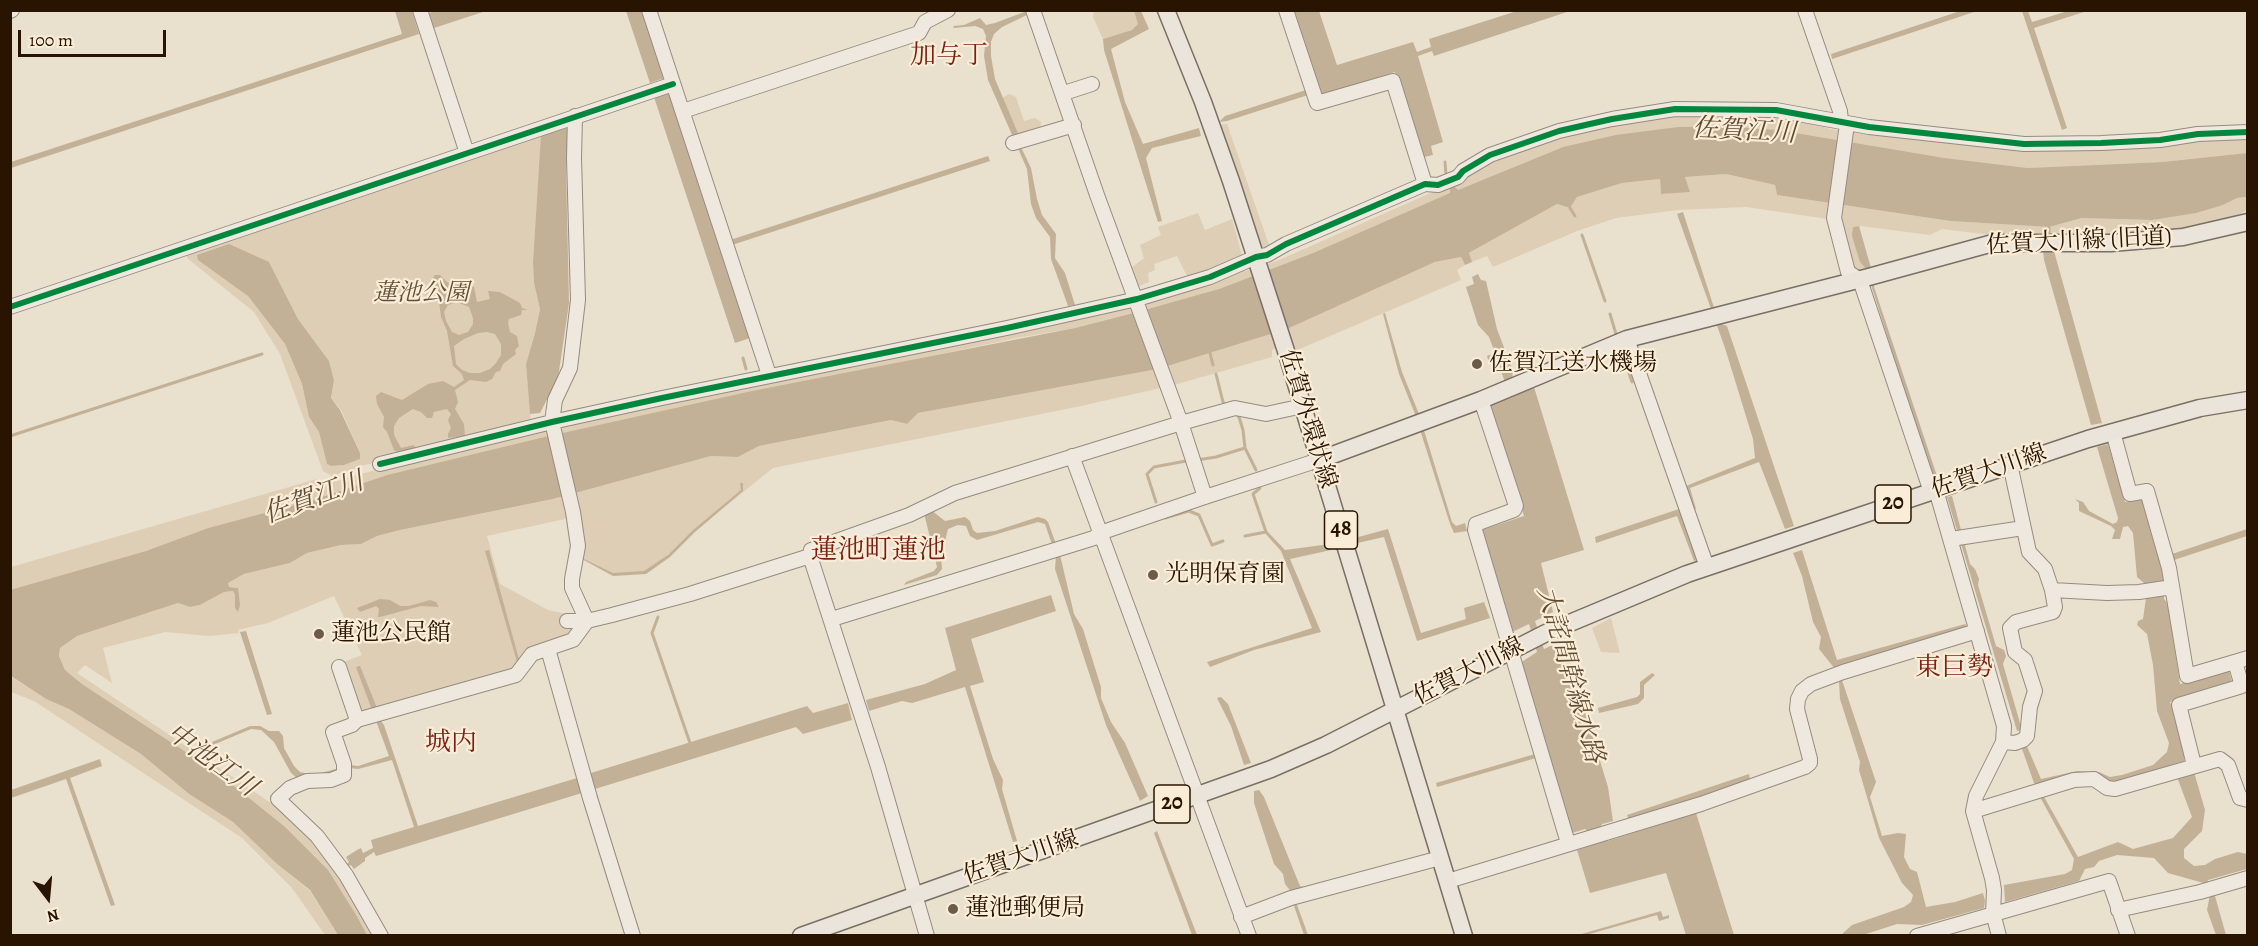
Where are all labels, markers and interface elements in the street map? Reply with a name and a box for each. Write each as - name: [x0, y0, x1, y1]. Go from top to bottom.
- scale bar: [21, 18, 170, 56]
- text: 100 m: [29, 28, 73, 52]
- district label: 加与丁: [910, 41, 988, 73]
- water label: 佐賀江川: [1691, 114, 1797, 150]
- street label: 佐賀大川線 (旧道): [1985, 223, 2173, 261]
- park label: 蓮池公園: [373, 280, 469, 308]
- street label: 佐賀外環状線: [1272, 346, 1342, 492]
- place label: 佐賀江送水機場: [1489, 350, 1657, 378]
- marker: 佐賀江送水機場: [1470, 357, 1484, 371]
- street label: 佐賀大川線: [1928, 439, 2050, 505]
- water label: 佐賀江川: [260, 467, 368, 531]
- road number: 20: [1875, 485, 1911, 523]
- road number: 48: [1324, 511, 1358, 549]
- district label: 蓮池町蓮池: [811, 535, 945, 567]
- place label: 光明保育園: [1165, 561, 1285, 589]
- marker: 光明保育園: [1146, 568, 1160, 582]
- water label: 大詫間幹線水路: [1529, 583, 1609, 767]
- place label: 蓮池公民館: [331, 620, 451, 648]
- marker: 蓮池公民館: [312, 627, 326, 641]
- street label: 佐賀大川線: [1409, 632, 1529, 712]
- district label: 東巨勢: [1915, 653, 1993, 685]
- water label: 中池江川: [160, 718, 262, 804]
- district label: 城内: [425, 728, 477, 760]
- road number: 20: [1154, 785, 1190, 823]
- street label: 佐賀大川線: [960, 825, 1082, 891]
- north arrow: [18, 868, 78, 928]
- place label: 蓮池郵便局: [965, 895, 1085, 923]
- marker: 蓮池郵便局: [946, 902, 960, 916]
- text: N: [44, 903, 62, 927]

